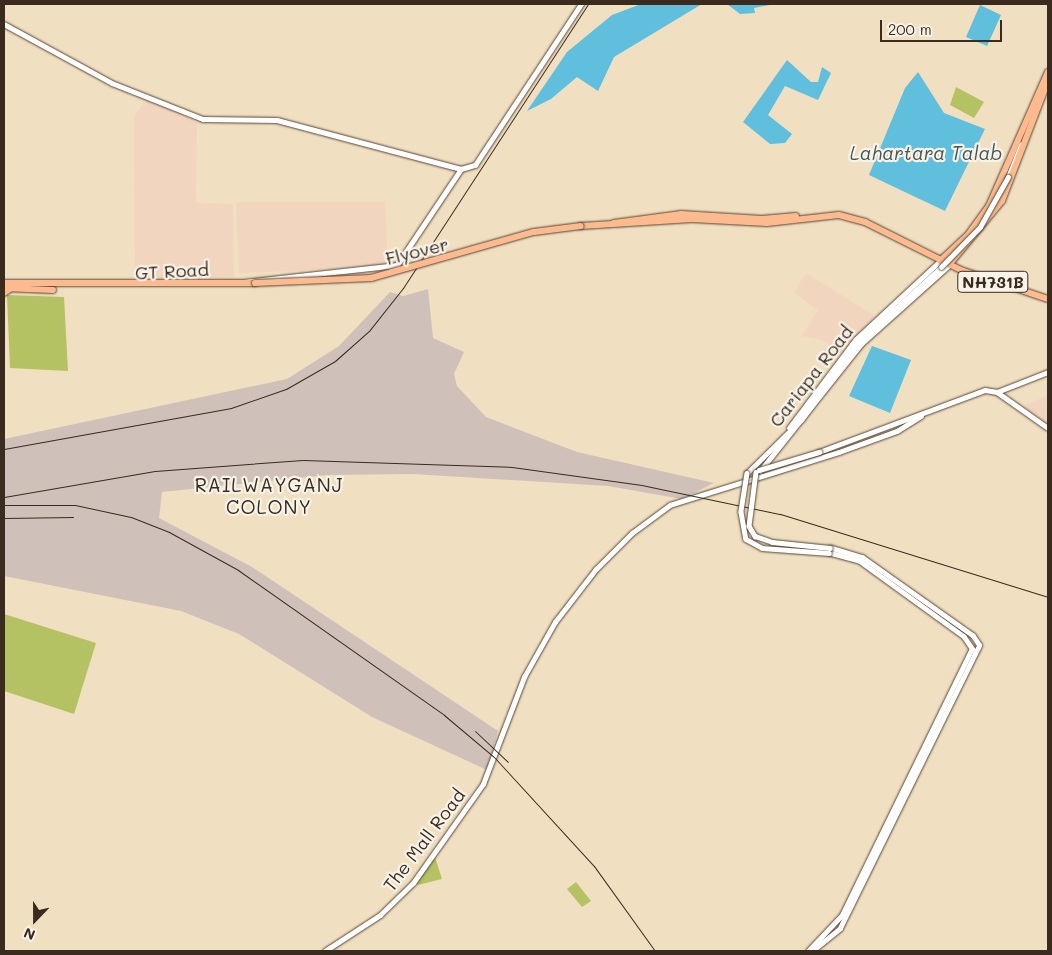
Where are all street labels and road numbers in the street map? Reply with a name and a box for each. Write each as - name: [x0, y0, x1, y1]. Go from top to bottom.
- street label: Flyover: [383, 233, 451, 269]
- street label: GT Road: [135, 258, 209, 284]
- road number: NH731B: [957, 268, 1029, 296]
- street label: Cariapa Road: [765, 321, 857, 431]
- street label: The Mall Road: [379, 785, 469, 895]

